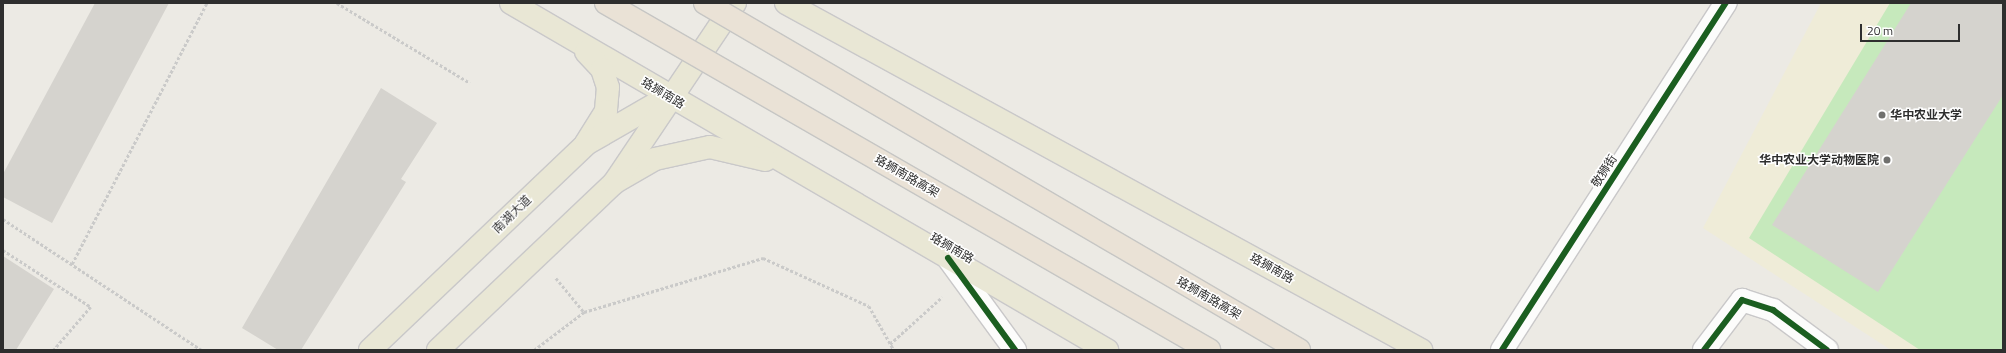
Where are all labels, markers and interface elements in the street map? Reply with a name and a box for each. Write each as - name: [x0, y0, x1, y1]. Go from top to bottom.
- scale bar: [1862, 16, 1962, 42]
- text: 20 m: [1867, 21, 1893, 40]
- street label: 珞狮南路: [639, 74, 687, 112]
- place label: 华中农业大学: [1890, 108, 1962, 122]
- marker: 华中农业大学: [1877, 110, 1887, 120]
- street label: 珞狮南路高架: [872, 152, 942, 200]
- street label: 敬狮街: [1588, 152, 1620, 190]
- place label: 华中农业大学动物医院: [1759, 153, 1879, 167]
- marker: 华中农业大学动物医院: [1882, 155, 1892, 165]
- street label: 南湖大道: [490, 192, 534, 236]
- street label: 珞狮南路: [928, 230, 976, 266]
- street label: 珞狮南路: [1248, 250, 1296, 286]
- street label: 珞狮南路高架: [1174, 274, 1244, 322]

